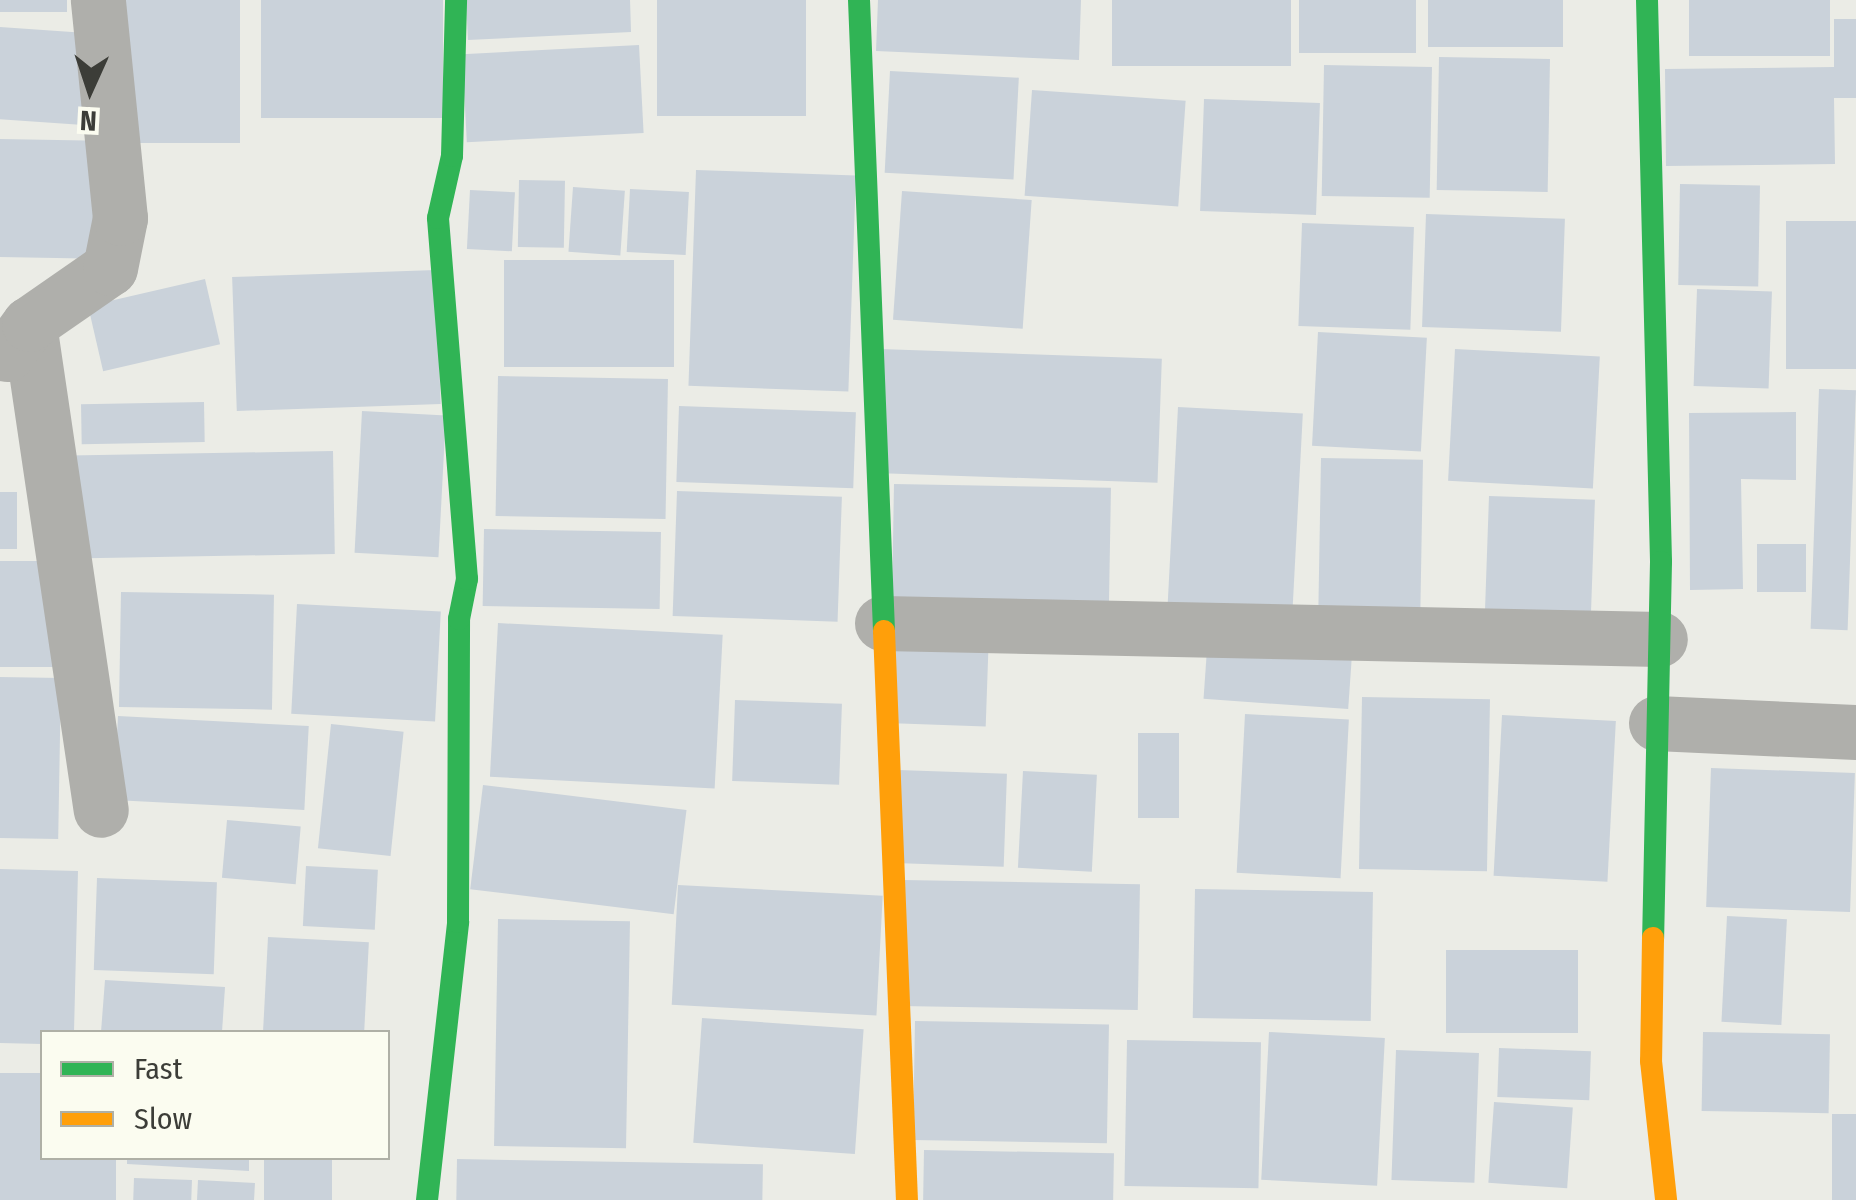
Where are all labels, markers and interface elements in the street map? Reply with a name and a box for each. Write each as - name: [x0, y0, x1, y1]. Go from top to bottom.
- north arrow: [40, 40, 140, 140]
- text: N: [79, 104, 98, 137]
- legend: [40, 1030, 390, 1160]
- text: Fast: [134, 1051, 182, 1087]
- text: Slow: [134, 1101, 192, 1137]

